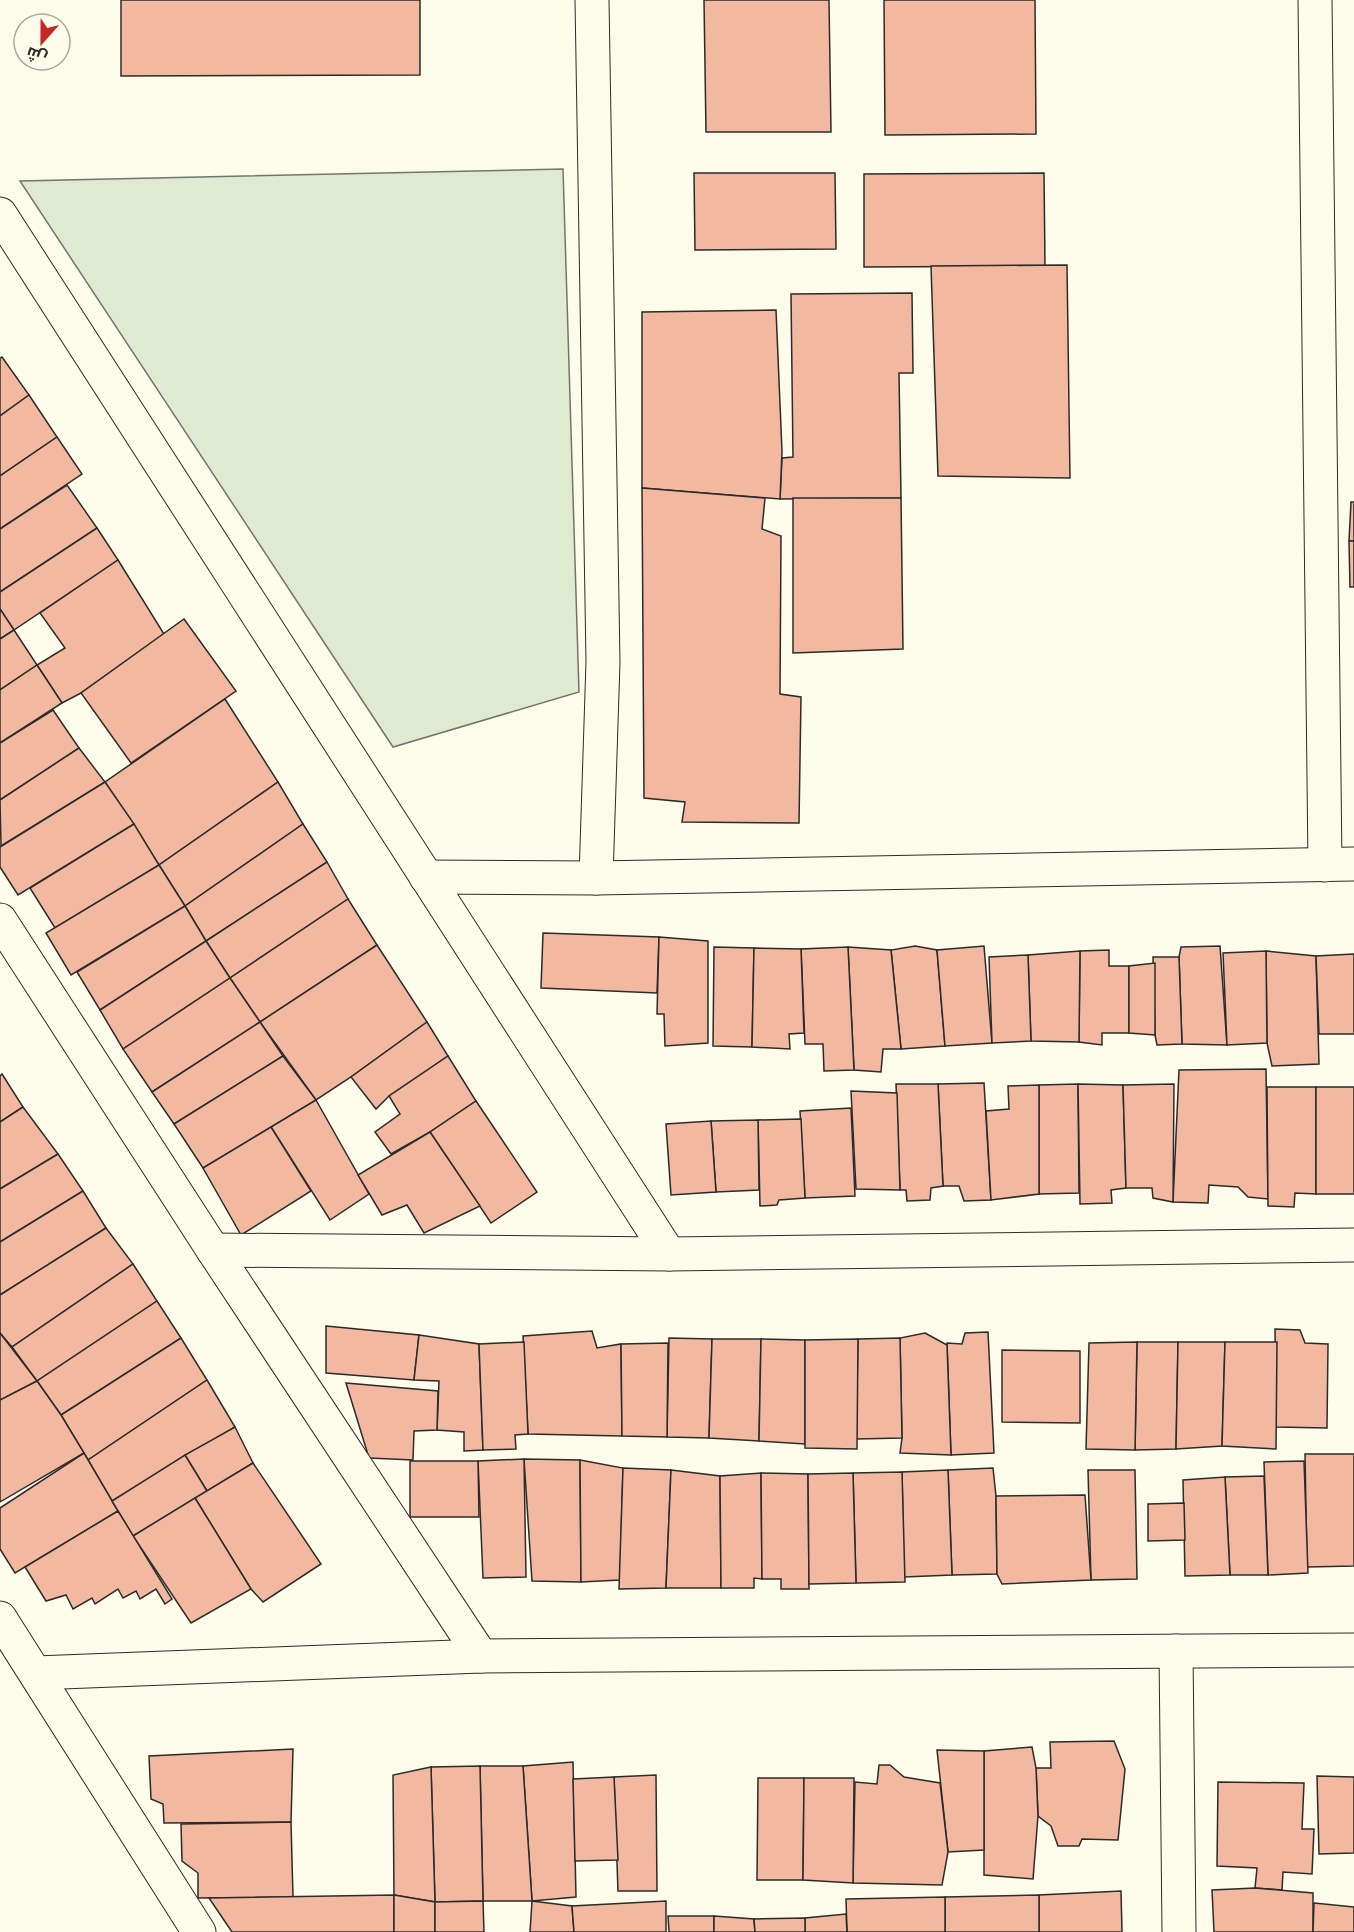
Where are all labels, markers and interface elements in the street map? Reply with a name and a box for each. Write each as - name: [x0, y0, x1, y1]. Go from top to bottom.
- north arrow: [12, 12, 72, 72]
- text: ش: [23, 43, 50, 69]

